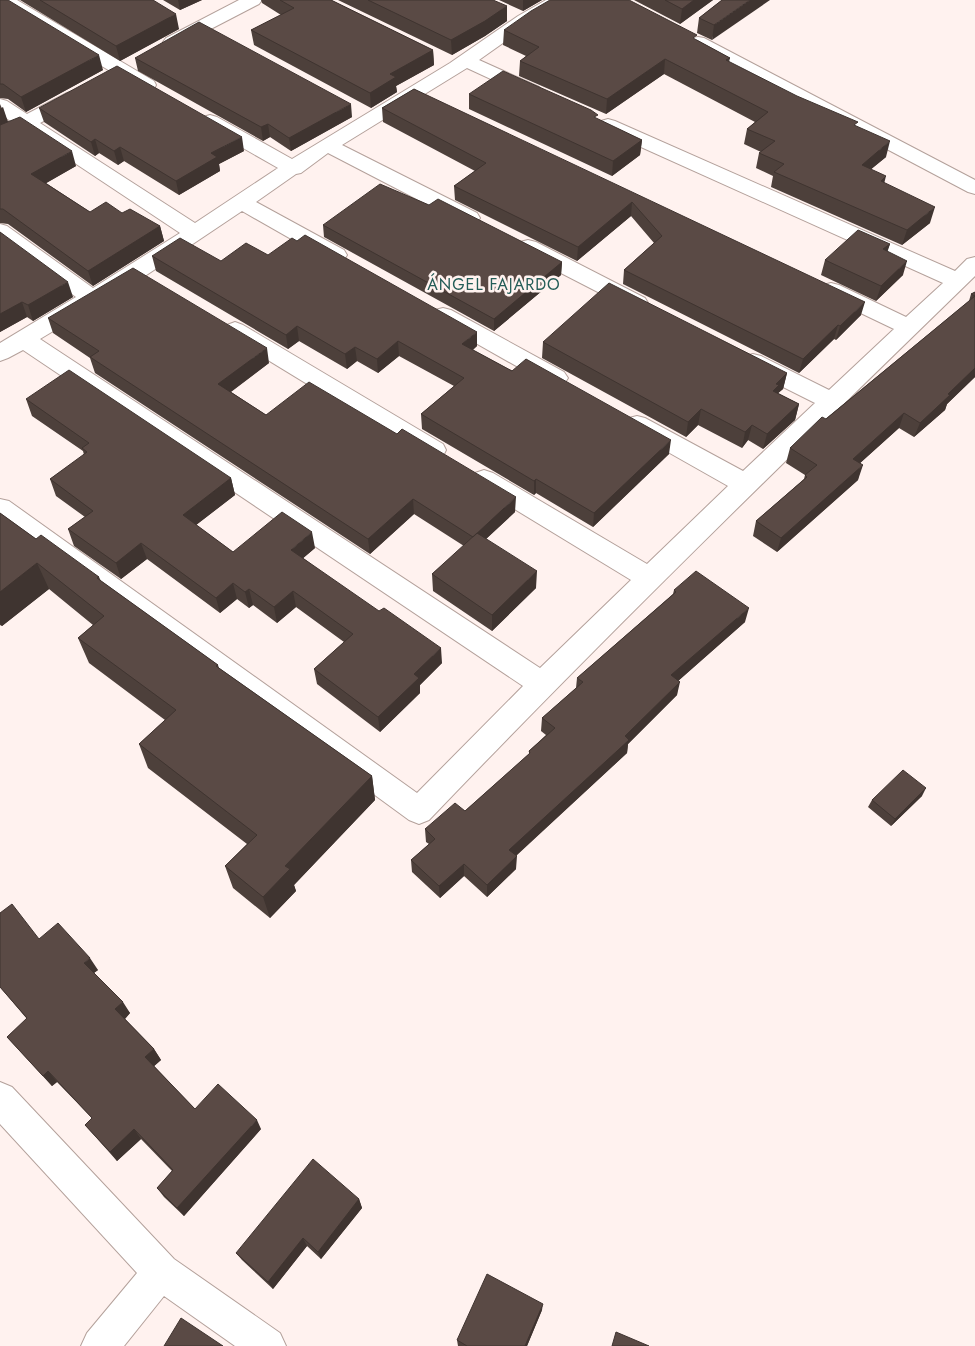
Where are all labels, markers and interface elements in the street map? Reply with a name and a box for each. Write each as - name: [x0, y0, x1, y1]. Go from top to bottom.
- district label: ÁNGEL FAJARDO: [427, 273, 561, 296]

